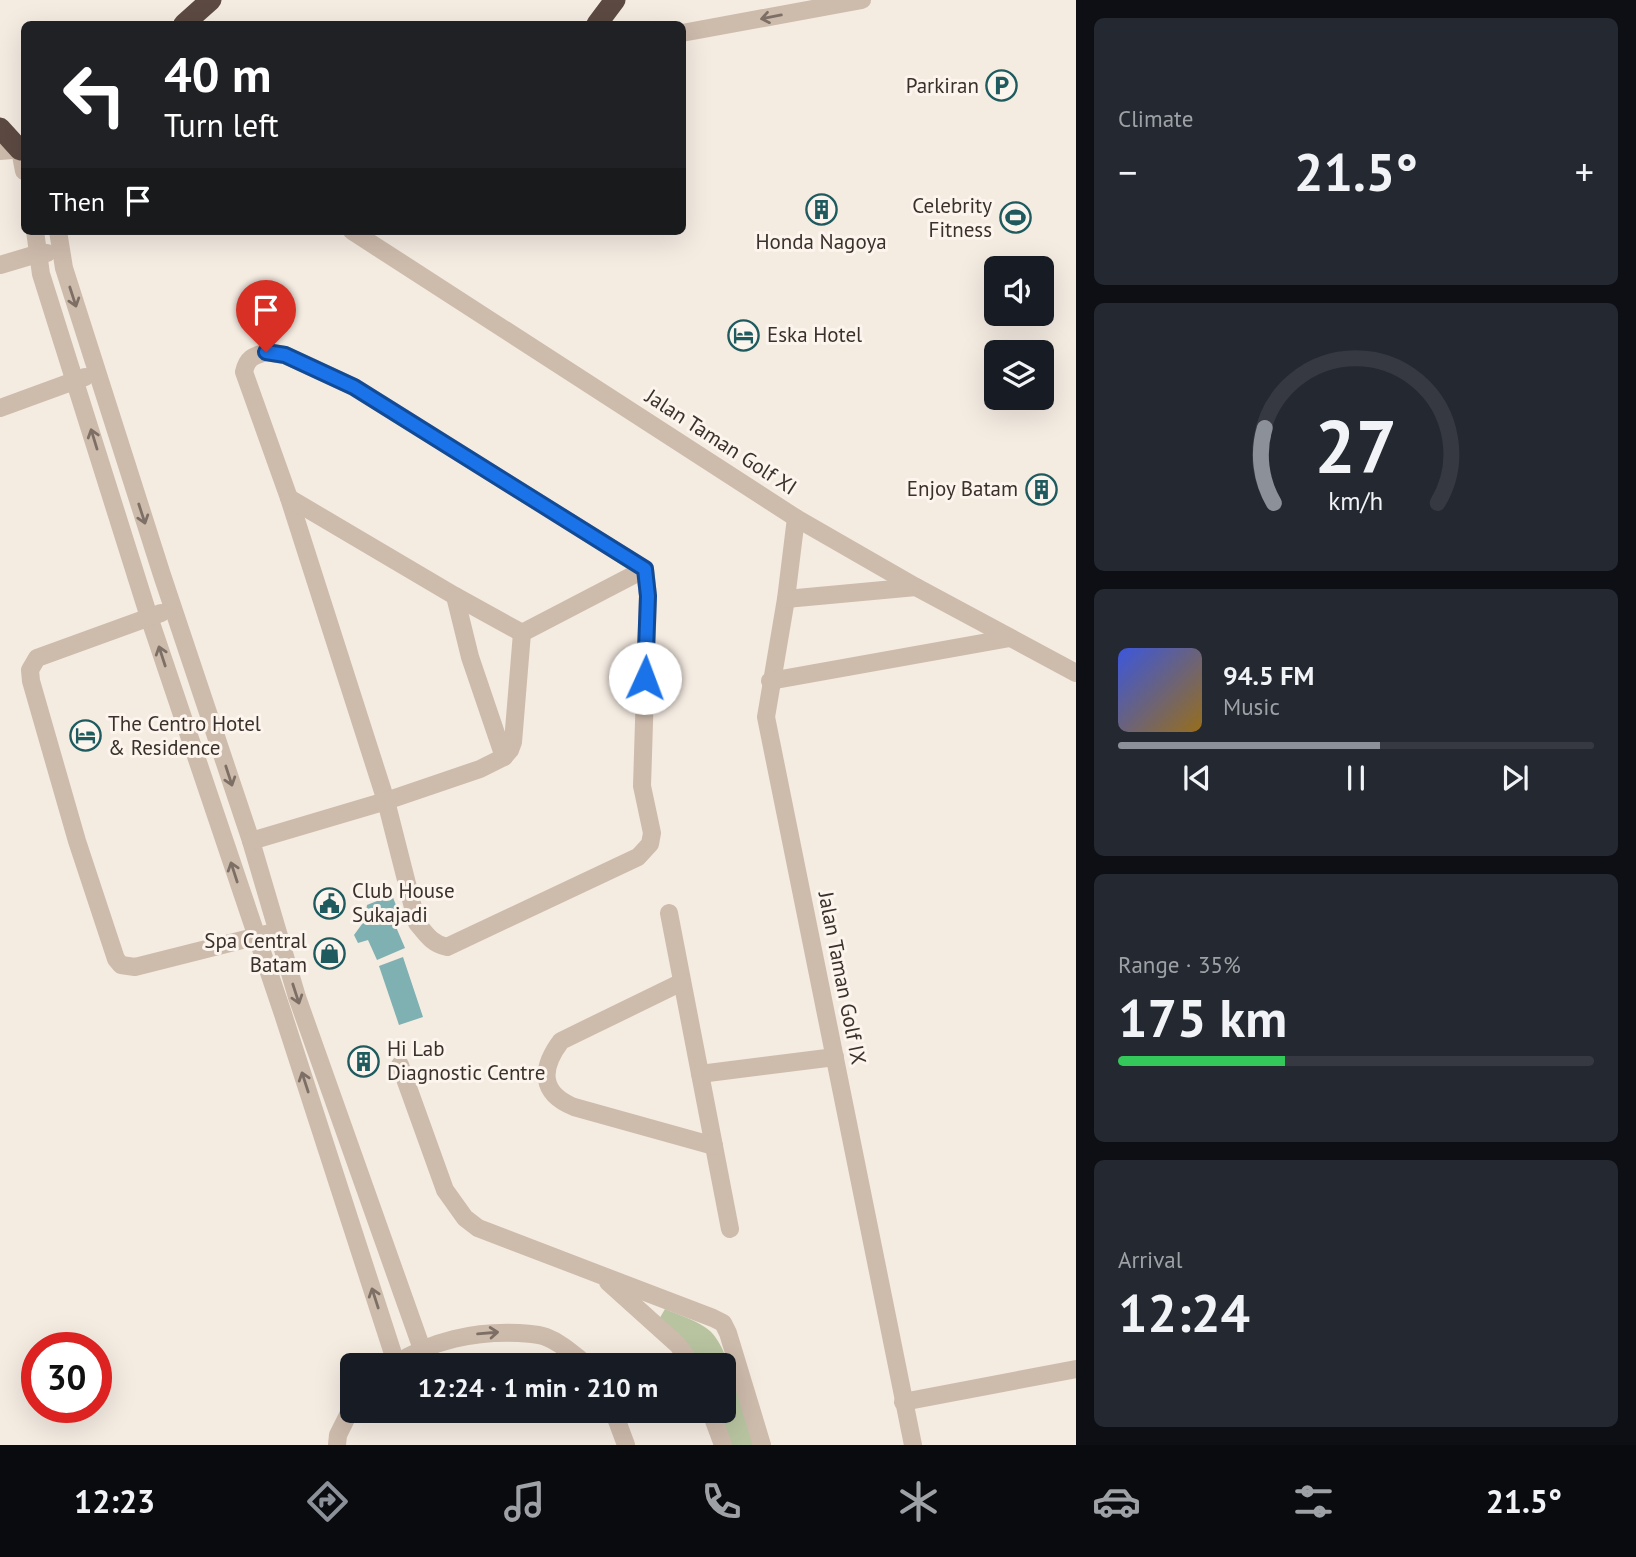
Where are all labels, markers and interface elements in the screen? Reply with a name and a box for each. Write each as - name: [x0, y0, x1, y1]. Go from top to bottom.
- one-way arrow: [760, 11, 783, 24]
- text: 40 m: [164, 42, 271, 106]
- icon: left: [49, 49, 140, 140]
- parking icon: Parkiran: [985, 69, 1019, 103]
- place label: Parkiran: [906, 72, 979, 99]
- text: Turn left: [164, 104, 279, 146]
- text: Climate: [1118, 104, 1193, 133]
- text: 21.5°: [1294, 138, 1418, 205]
- text: −: [1118, 147, 1137, 196]
- text: +: [1575, 147, 1594, 196]
- icon: arrive: [119, 182, 157, 220]
- text: Then: [49, 185, 105, 218]
- place label: Celebrity Fitness: [912, 192, 992, 243]
- building icon: Honda Nagoya: [804, 193, 838, 227]
- sports icon: Celebrity Fitness: [998, 201, 1032, 235]
- place label: Honda Nagoya: [755, 228, 887, 255]
- map controls: [984, 256, 1054, 410]
- button: sound: [984, 256, 1054, 326]
- pin: [236, 280, 296, 352]
- one-way arrow: [68, 286, 80, 308]
- icon: arrive: [247, 291, 285, 329]
- hotel icon: Eska Hotel: [727, 318, 761, 352]
- place label: Eska Hotel: [767, 321, 862, 348]
- button: layers: [984, 340, 1054, 410]
- street label: Jalan Taman Golf XI: [640, 382, 802, 501]
- text: 27: [1315, 400, 1397, 494]
- one-way arrow: [87, 428, 100, 450]
- building icon: Enjoy Batam: [1024, 472, 1058, 506]
- place label: Enjoy Batam: [907, 475, 1018, 502]
- text: km/h: [1329, 485, 1383, 517]
- one-way arrow: [136, 503, 149, 525]
- position arrow: [608, 641, 682, 715]
- one-way arrow: [155, 645, 168, 667]
- text: 94.5 FM: [1223, 659, 1314, 692]
- text: Music: [1223, 692, 1280, 721]
- place label: The Centro Hotel & Residence: [108, 710, 261, 761]
- hotel icon: The Centro Hotel & Residence: [68, 719, 102, 753]
- icon: previous: [1178, 759, 1216, 797]
- icon: pause: [1337, 759, 1375, 797]
- icon: next: [1496, 759, 1534, 797]
- one-way arrow: [224, 765, 237, 787]
- one-way arrow: [227, 861, 240, 883]
- place label: Club House Sukajadi: [352, 877, 455, 928]
- public building icon: Club House Sukajadi: [312, 886, 346, 920]
- street label: Jalan Taman Golf IX: [812, 888, 872, 1067]
- place label: Spa Central Batam: [204, 927, 307, 978]
- shop icon: Spa Central Batam: [313, 936, 347, 970]
- text: Range · 35%: [1118, 950, 1241, 979]
- one-way arrow: [290, 983, 303, 1005]
- text: 175 km: [1118, 984, 1287, 1051]
- place label: Hi Lab Diagnostic Centre: [387, 1035, 545, 1086]
- building icon: Hi Lab Diagnostic Centre: [347, 1044, 381, 1078]
- one-way arrow: [298, 1071, 311, 1093]
- text: Arrival: [1118, 1245, 1182, 1274]
- text: 12:24: [1118, 1279, 1250, 1346]
- one-way arrow: [368, 1288, 380, 1310]
- one-way arrow: [476, 1326, 499, 1339]
- speed limit sign: 30: [21, 1332, 112, 1423]
- text: 12:24 · 1 min · 210 m: [418, 1371, 658, 1404]
- icon: directions: [303, 1477, 352, 1526]
- icon: music: [500, 1477, 549, 1526]
- icon: phone: [697, 1477, 746, 1526]
- icon: climate: [894, 1477, 943, 1526]
- icon: car: [1092, 1477, 1141, 1526]
- icon: filters: [1289, 1477, 1338, 1526]
- text: 12:23: [74, 1480, 155, 1522]
- text: 21.5°: [1486, 1480, 1562, 1522]

